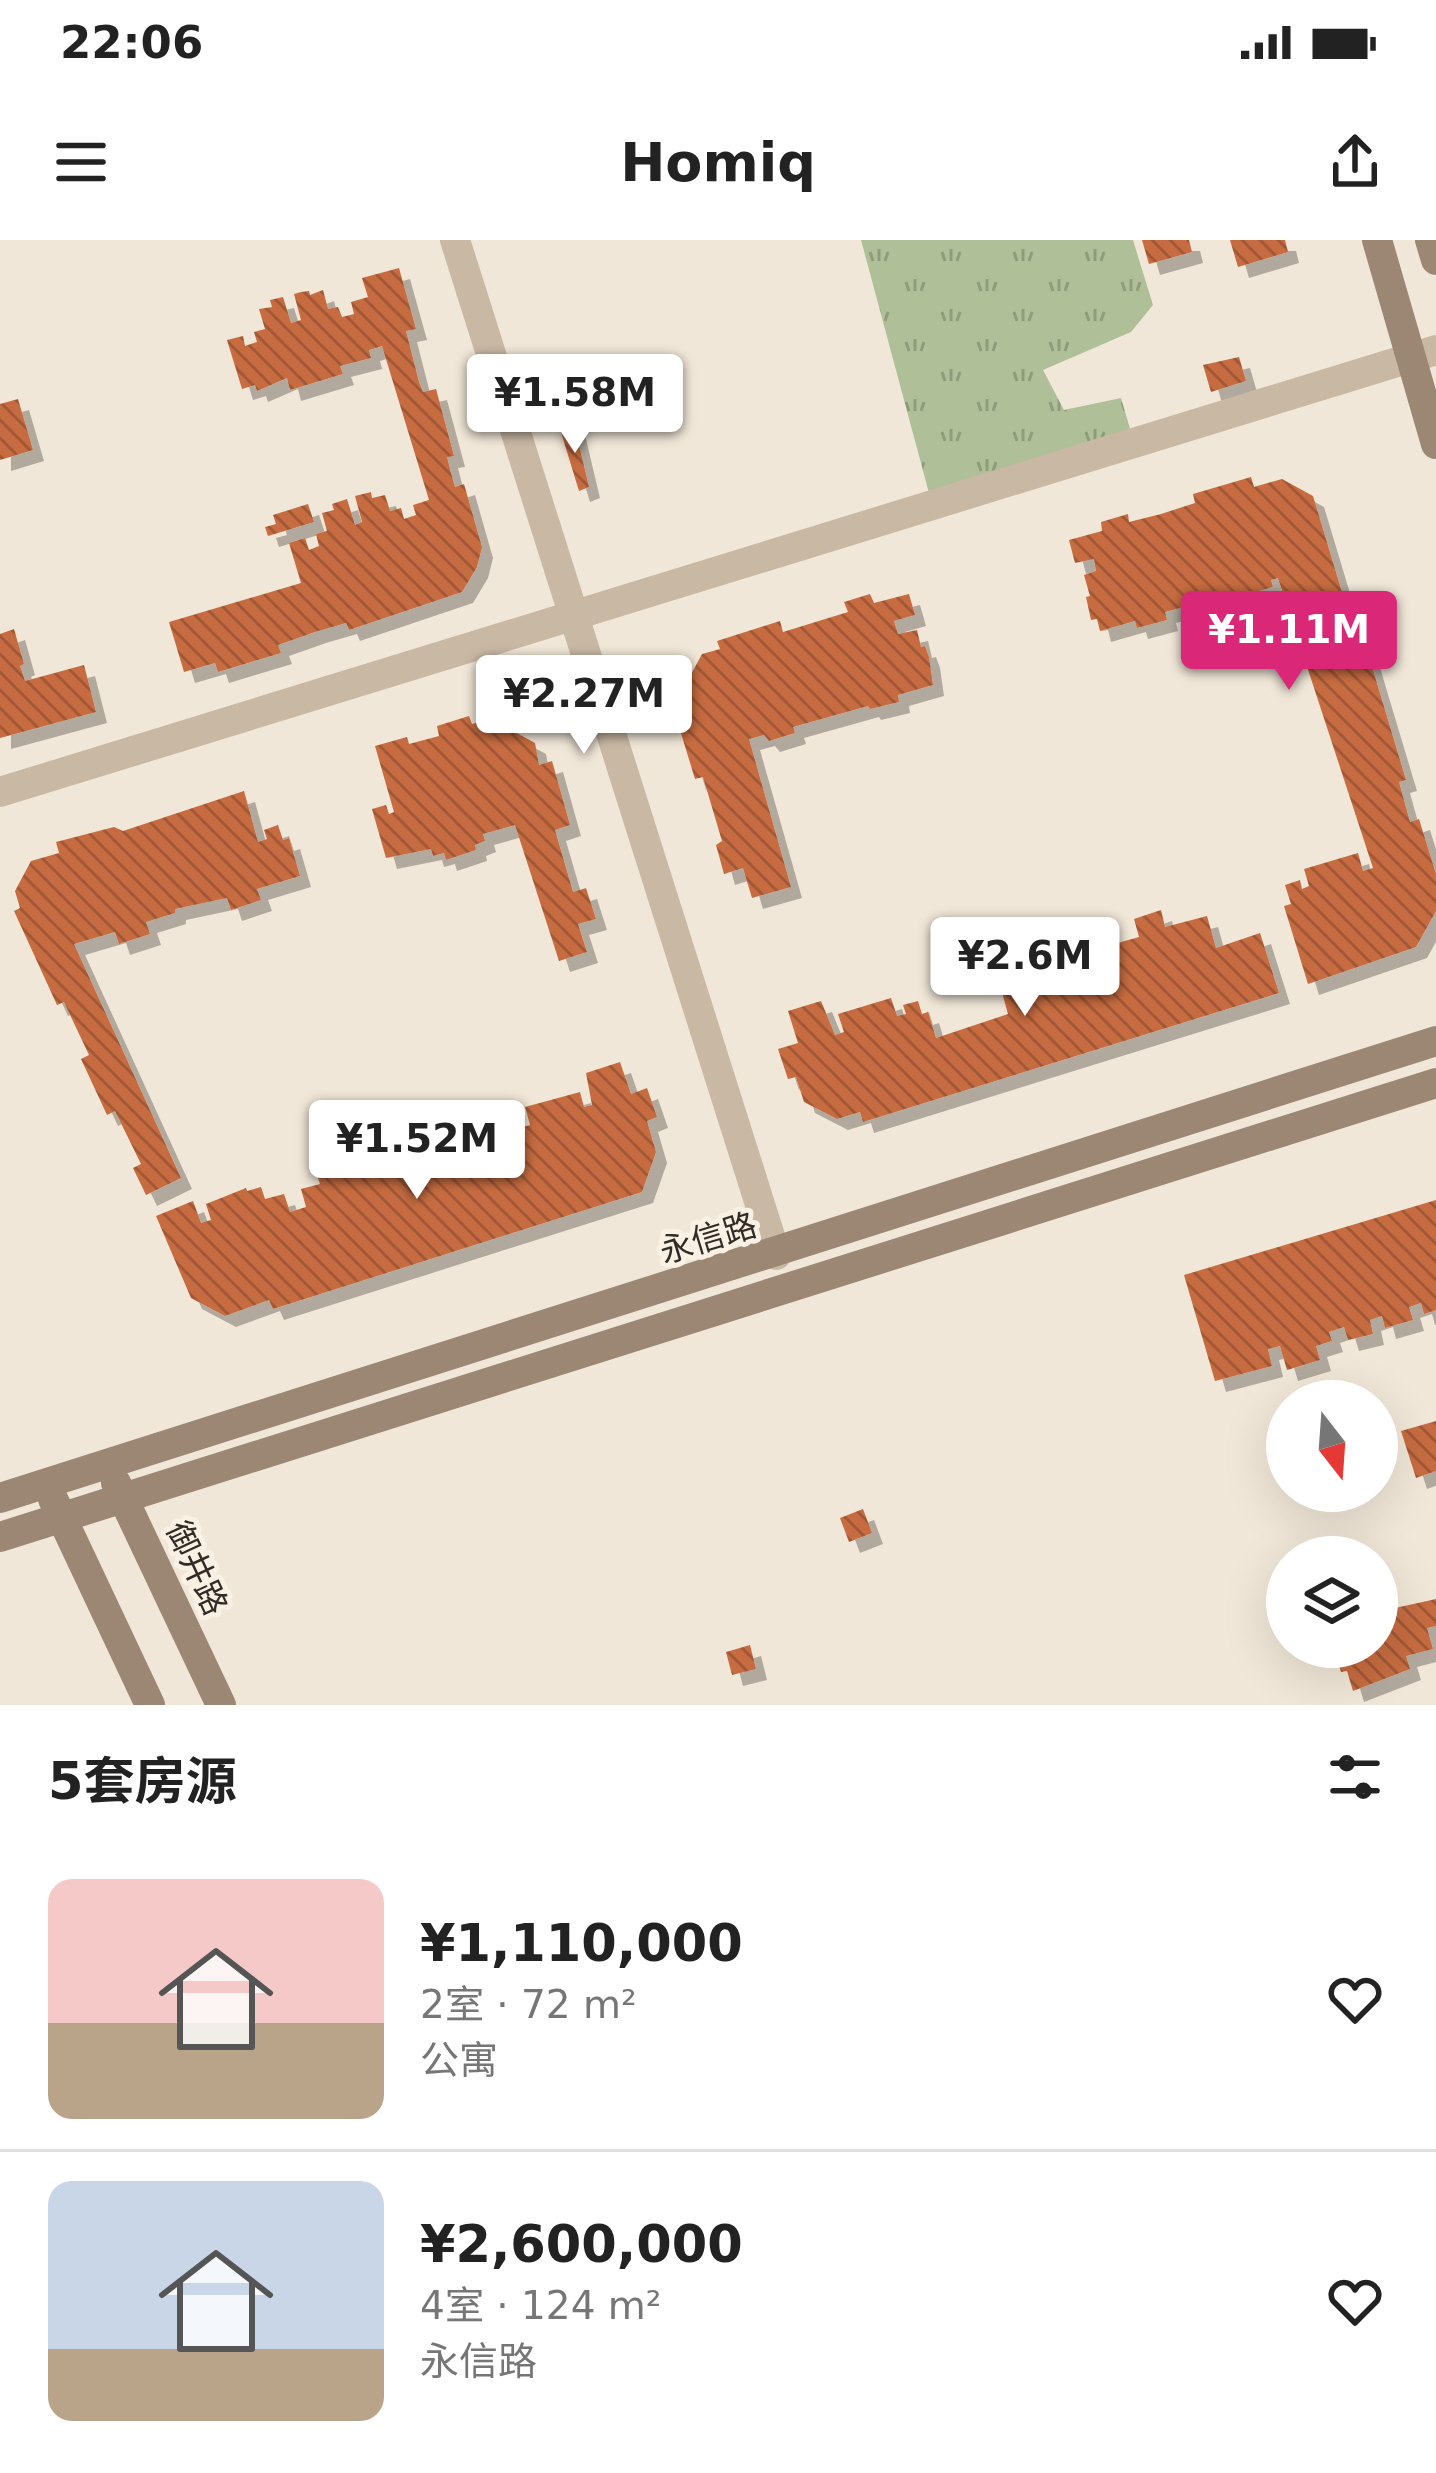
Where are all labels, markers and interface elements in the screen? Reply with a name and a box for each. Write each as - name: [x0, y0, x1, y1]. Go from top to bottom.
- text: 22:06: [60, 16, 203, 69]
- icon: menu: [48, 129, 114, 195]
- icon: share: [1322, 129, 1388, 195]
- text: Homiq: [620, 131, 816, 194]
- pin: ¥1.58M: [477, 354, 673, 456]
- text: ¥1.58M: [494, 370, 656, 415]
- pin: ¥1.11M: [1191, 591, 1387, 693]
- text: ¥1.11M: [1208, 607, 1370, 652]
- pin: ¥2.27M: [486, 655, 682, 757]
- text: ¥2.27M: [503, 671, 665, 716]
- pin: ¥2.6M: [941, 917, 1109, 1019]
- text: ¥2.6M: [957, 933, 1093, 978]
- pin: ¥1.52M: [319, 1100, 515, 1202]
- text: ¥1.52M: [336, 1116, 498, 1161]
- street label: 永信路: [655, 1205, 761, 1271]
- north arrow: [1266, 1380, 1398, 1512]
- map controls: [1266, 1380, 1398, 1668]
- street label: 御井路: [158, 1515, 236, 1621]
- button: layers: [1266, 1536, 1398, 1668]
- icon: filters: [1322, 1744, 1388, 1810]
- text: 5套房源: [48, 1752, 237, 1811]
- text: ¥1,110,000: [420, 1914, 743, 1973]
- icon: home: [144, 1927, 288, 2071]
- icon: heart: [1322, 1966, 1388, 2032]
- text: 2室 · 72 m²: [420, 1982, 637, 2027]
- text: 公寓: [420, 2038, 498, 2083]
- text: ¥2,600,000: [420, 2215, 743, 2274]
- icon: home: [144, 2229, 288, 2373]
- icon: heart: [1322, 2268, 1388, 2334]
- text: 4室 · 124 m²: [420, 2283, 661, 2328]
- text: 永信路: [420, 2339, 537, 2384]

